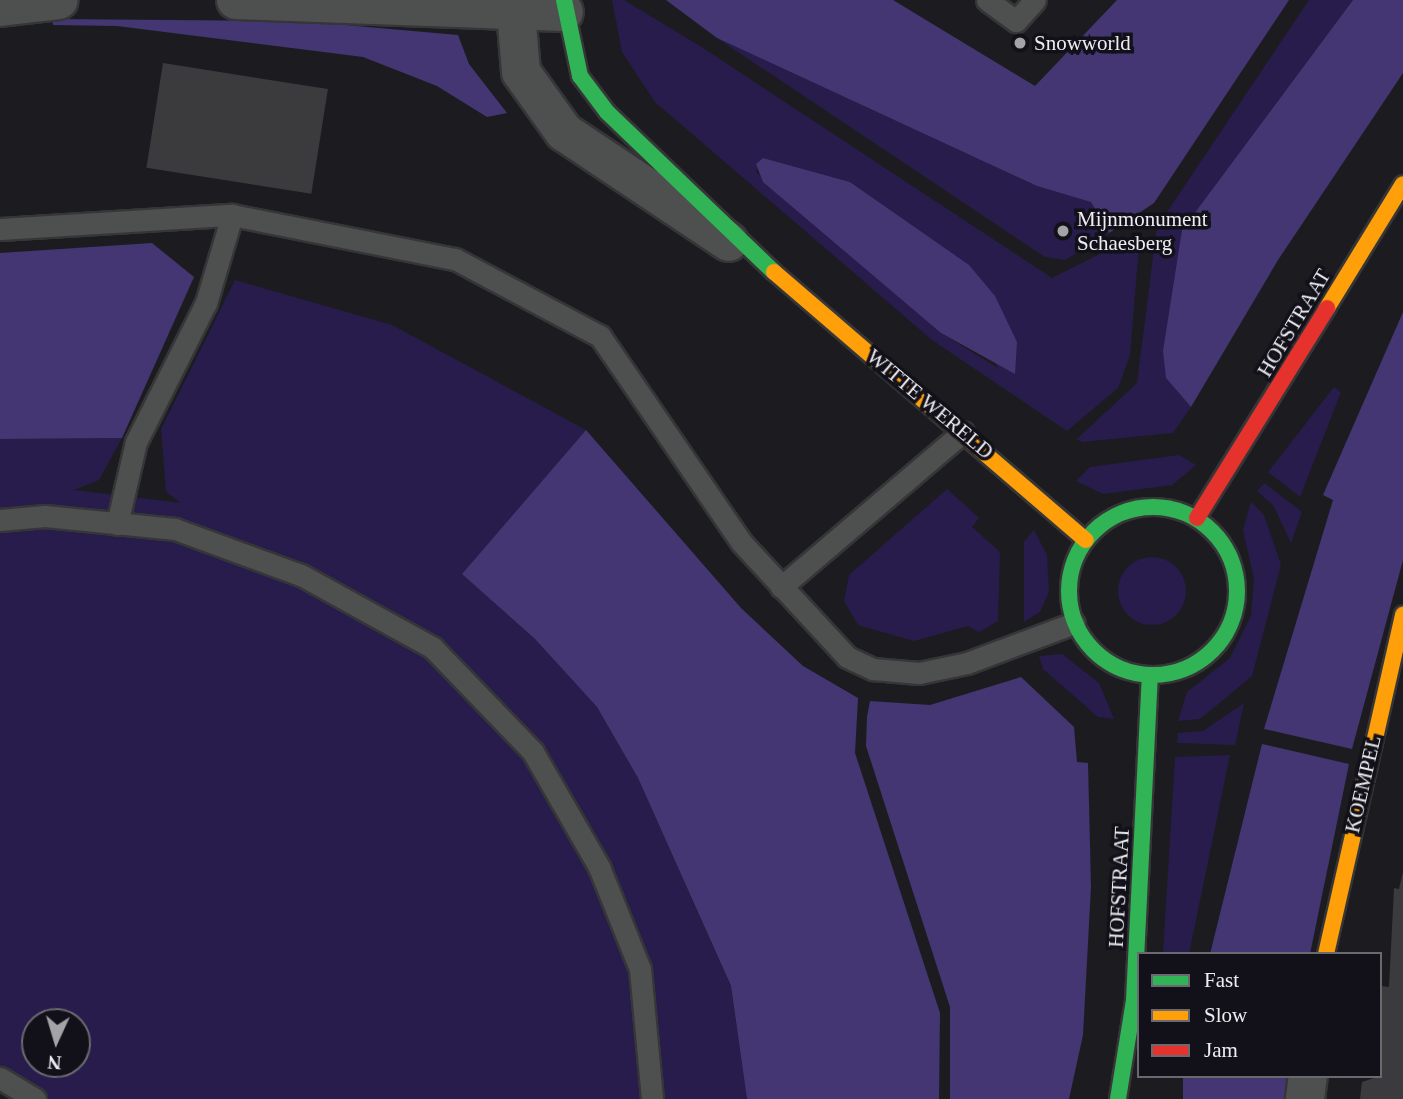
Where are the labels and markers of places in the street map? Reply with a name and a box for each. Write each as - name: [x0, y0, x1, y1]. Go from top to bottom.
- place label: Snowworld: [1034, 30, 1131, 56]
- marker: Snowworld: [1012, 35, 1028, 51]
- place label: Mijnmonument Schaesberg: [1077, 206, 1208, 256]
- marker: Mijnmonument Schaesberg: [1055, 223, 1071, 239]

